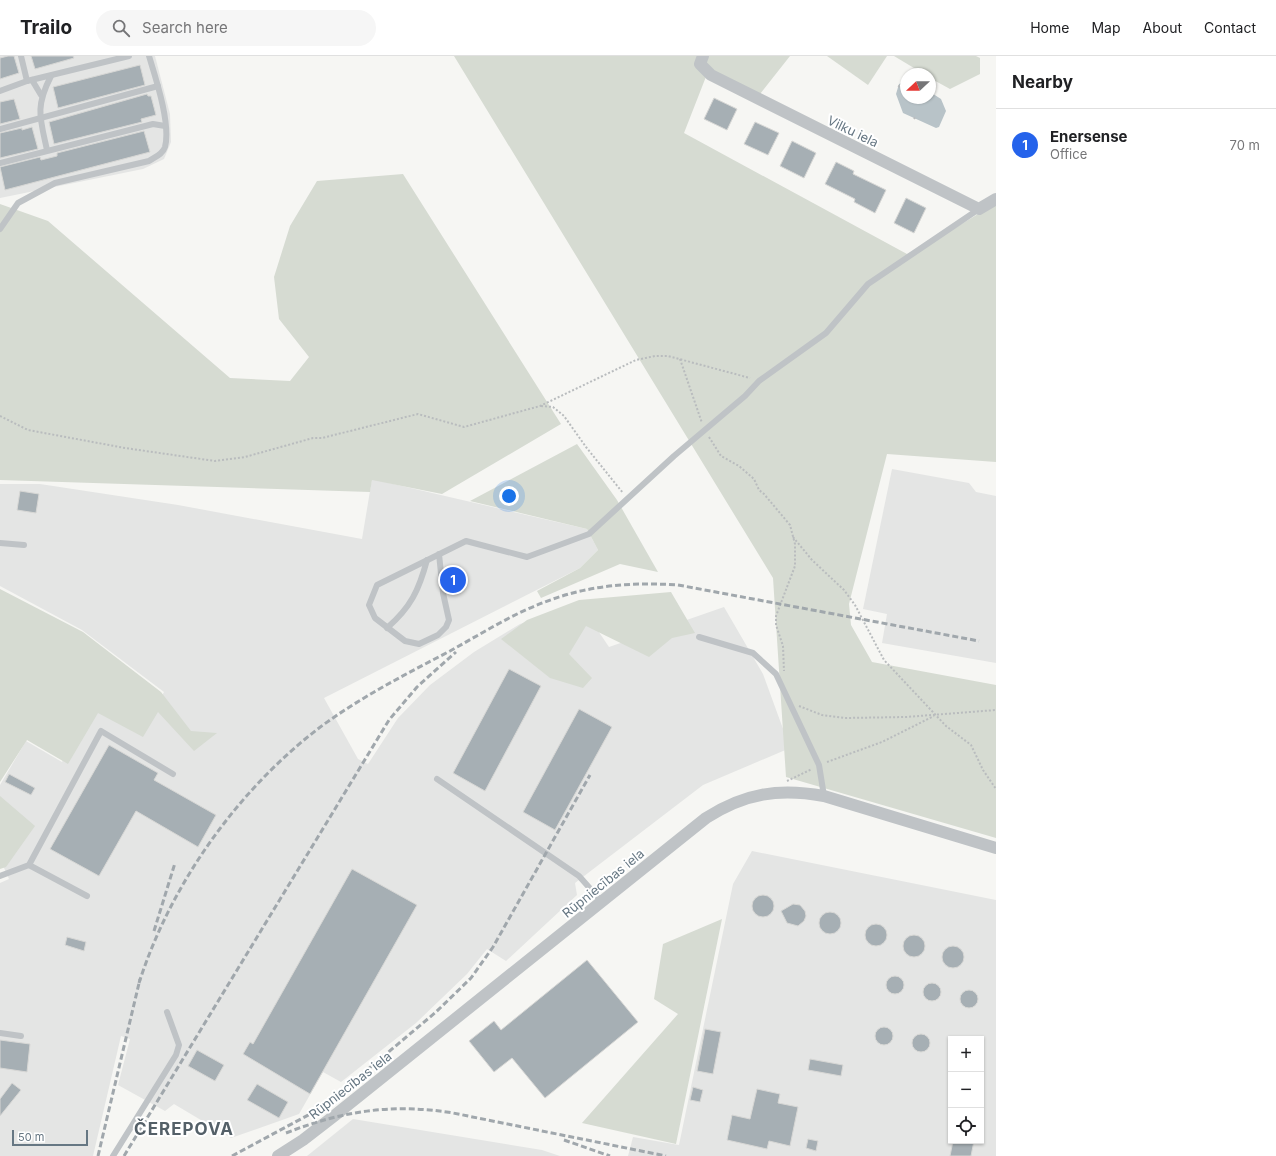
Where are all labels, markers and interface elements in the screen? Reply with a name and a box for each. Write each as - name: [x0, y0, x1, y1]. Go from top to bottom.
- search box: [96, 10, 376, 46]
- text: Trailo: [20, 16, 72, 39]
- icon: search: [110, 17, 132, 39]
- text: Search here: [142, 18, 228, 37]
- text: Home: [1030, 19, 1069, 36]
- text: Map: [1091, 19, 1121, 36]
- text: About: [1143, 19, 1182, 36]
- text: Contact: [1204, 19, 1256, 36]
- north arrow: [900, 68, 936, 104]
- text: Nearby: [1012, 72, 1073, 92]
- street label: Vilku iela: [825, 112, 881, 150]
- text: Enersense: [1050, 127, 1128, 146]
- text: 1: [1022, 137, 1028, 153]
- text: 70 m: [1230, 137, 1260, 153]
- text: Office: [1050, 146, 1087, 162]
- your location: [499, 486, 519, 506]
- pin: 1: [440, 565, 466, 595]
- street label: Rūpniecības iela: [559, 845, 647, 921]
- map controls: [948, 1036, 984, 1144]
- button: +: [948, 1036, 984, 1072]
- street label: Rūpniecības iela: [305, 1048, 395, 1122]
- button: −: [948, 1072, 984, 1108]
- button: locate: [948, 1108, 984, 1144]
- district label: ČEREPOVA: [134, 1118, 234, 1139]
- scale bar: [12, 1128, 88, 1147]
- text: 50 m: [18, 1130, 44, 1144]

